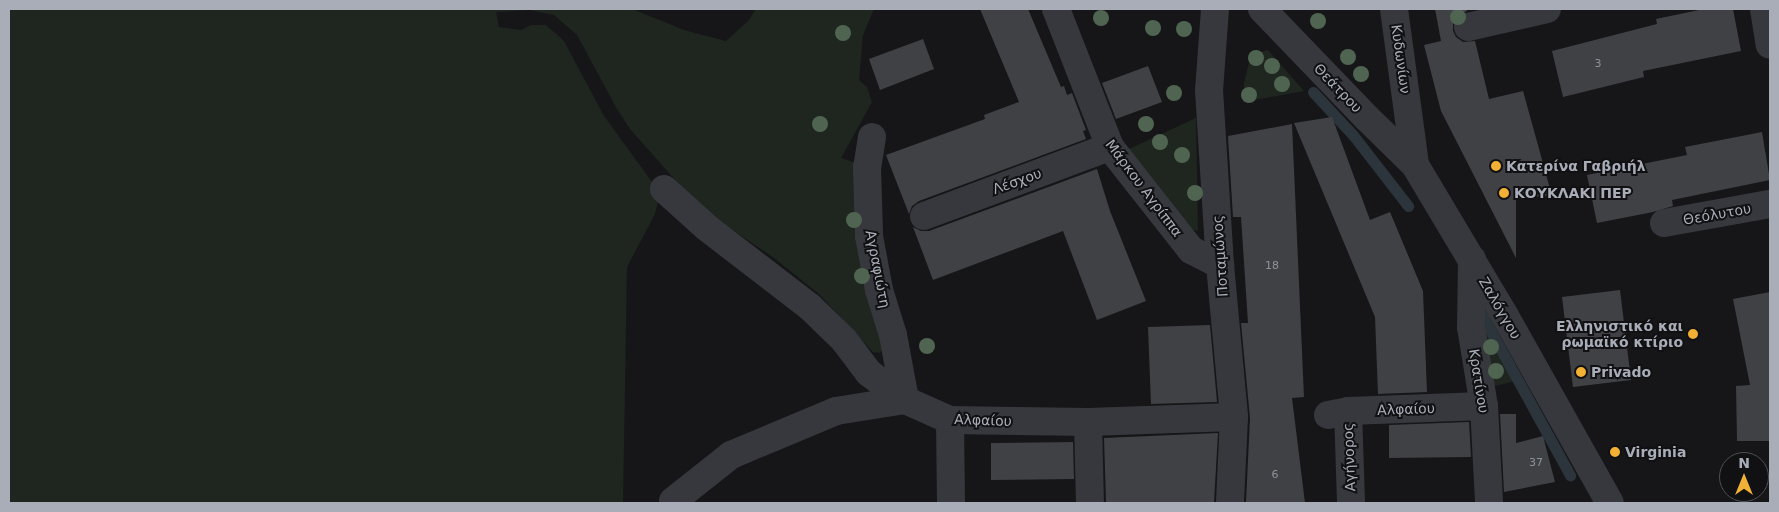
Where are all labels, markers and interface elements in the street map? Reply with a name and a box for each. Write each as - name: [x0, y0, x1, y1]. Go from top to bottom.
- street label: Κυδωνίων: [1388, 23, 1414, 95]
- house number: 3: [1595, 57, 1601, 71]
- street label: Θεάτρου: [1310, 60, 1366, 116]
- street label: Μάρκου Αγρίππα: [1102, 136, 1186, 240]
- place label: Κατερίνα Γαβριήλ: [1506, 158, 1646, 174]
- marker: Κατερίνα Γαβριήλ: [1490, 160, 1502, 172]
- street label: Λέσχου: [990, 164, 1044, 198]
- place label: ΚΟΥΚΛΑΚΙ ΠΕΡ: [1514, 185, 1632, 201]
- marker: ΚΟΥΚΛΑΚΙ ΠΕΡ: [1498, 187, 1510, 199]
- street label: Θεόλυτου: [1682, 200, 1752, 228]
- street label: Ποταμώνος: [1209, 215, 1231, 297]
- street label: Αγραφιώτη: [862, 229, 894, 309]
- house number: 18: [1265, 259, 1279, 273]
- street label: Ζαλόγγου: [1475, 274, 1525, 342]
- place label: Ελληνιστικό και ρωμαϊκό κτίριο: [1556, 318, 1683, 351]
- marker: Ελληνιστικό και ρωμαϊκό κτίριο: [1687, 328, 1699, 340]
- street label: Κρατίνου: [1466, 348, 1492, 414]
- place label: Privado: [1591, 364, 1651, 380]
- marker: Privado: [1575, 366, 1587, 378]
- street label: Αλφαίου: [1377, 400, 1435, 418]
- street label: Αλφαίου: [954, 411, 1012, 429]
- street label: Αγήνορος: [1339, 422, 1359, 492]
- place label: Virginia: [1625, 444, 1686, 460]
- marker: Virginia: [1609, 446, 1621, 458]
- north arrow: [1719, 452, 1769, 502]
- text: N: [1738, 455, 1750, 471]
- house number: 37: [1529, 456, 1543, 470]
- house number: 6: [1272, 468, 1278, 482]

